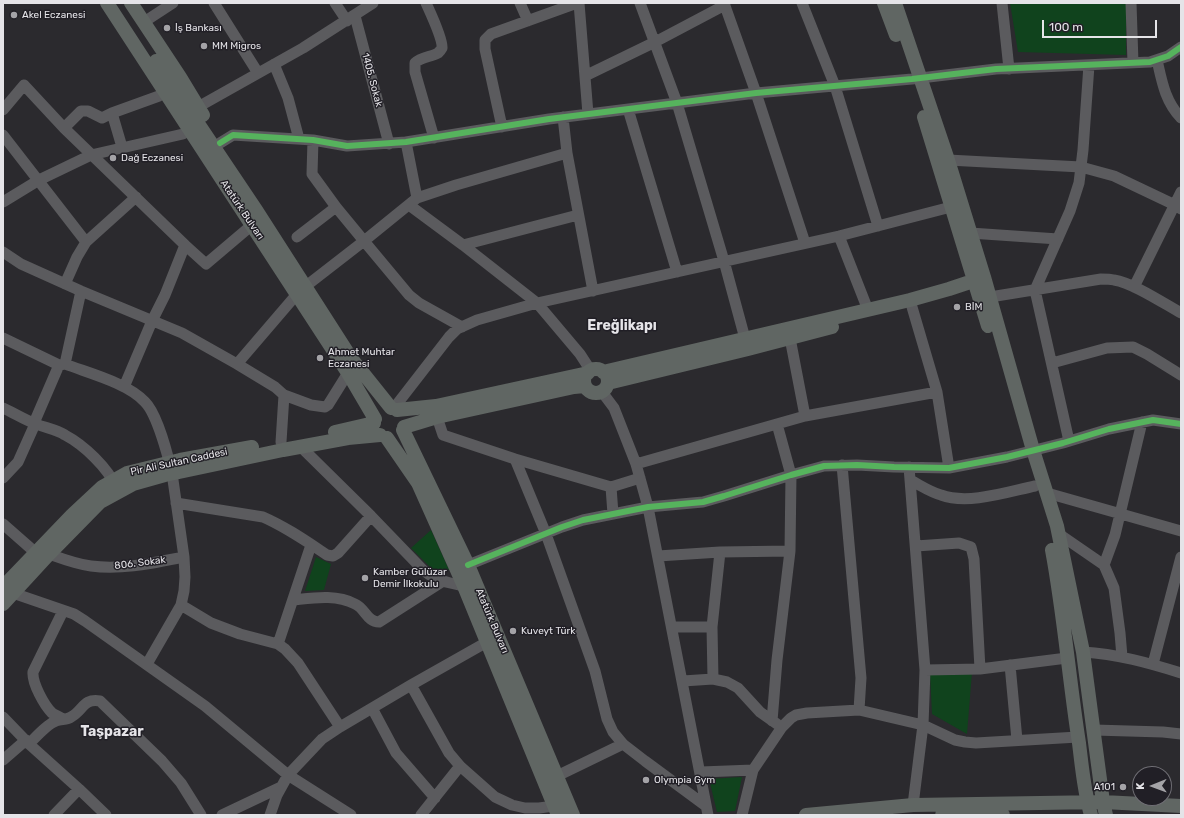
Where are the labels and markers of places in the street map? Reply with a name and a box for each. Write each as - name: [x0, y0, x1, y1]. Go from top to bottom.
- place label: Akel Eczanesi: [22, 9, 85, 21]
- marker: Akel Eczanesi: [9, 10, 19, 20]
- place label: İş Bankası: [175, 22, 222, 34]
- marker: İş Bankası: [162, 23, 172, 33]
- place label: MM Migros: [212, 40, 261, 52]
- marker: MM Migros: [199, 41, 209, 51]
- place label: Dağ Eczanesi: [121, 152, 183, 164]
- marker: Dağ Eczanesi: [108, 153, 118, 163]
- place label: BİM: [965, 301, 982, 313]
- marker: BİM: [952, 302, 962, 312]
- place label: Ahmet Muhtar Eczanesi: [328, 346, 395, 370]
- marker: Ahmet Muhtar Eczanesi: [315, 353, 325, 363]
- place label: Kamber Gülüzar Demir İlkokulu: [373, 566, 447, 590]
- marker: Kamber Gülüzar Demir İlkokulu: [360, 573, 370, 583]
- place label: Kuveyt Türk: [521, 625, 575, 637]
- marker: Kuveyt Türk: [508, 626, 518, 636]
- place label: Olympia Gym: [654, 774, 715, 786]
- marker: Olympia Gym: [641, 775, 651, 785]
- place label: A101: [1094, 781, 1115, 793]
- marker: A101: [1118, 782, 1128, 792]

